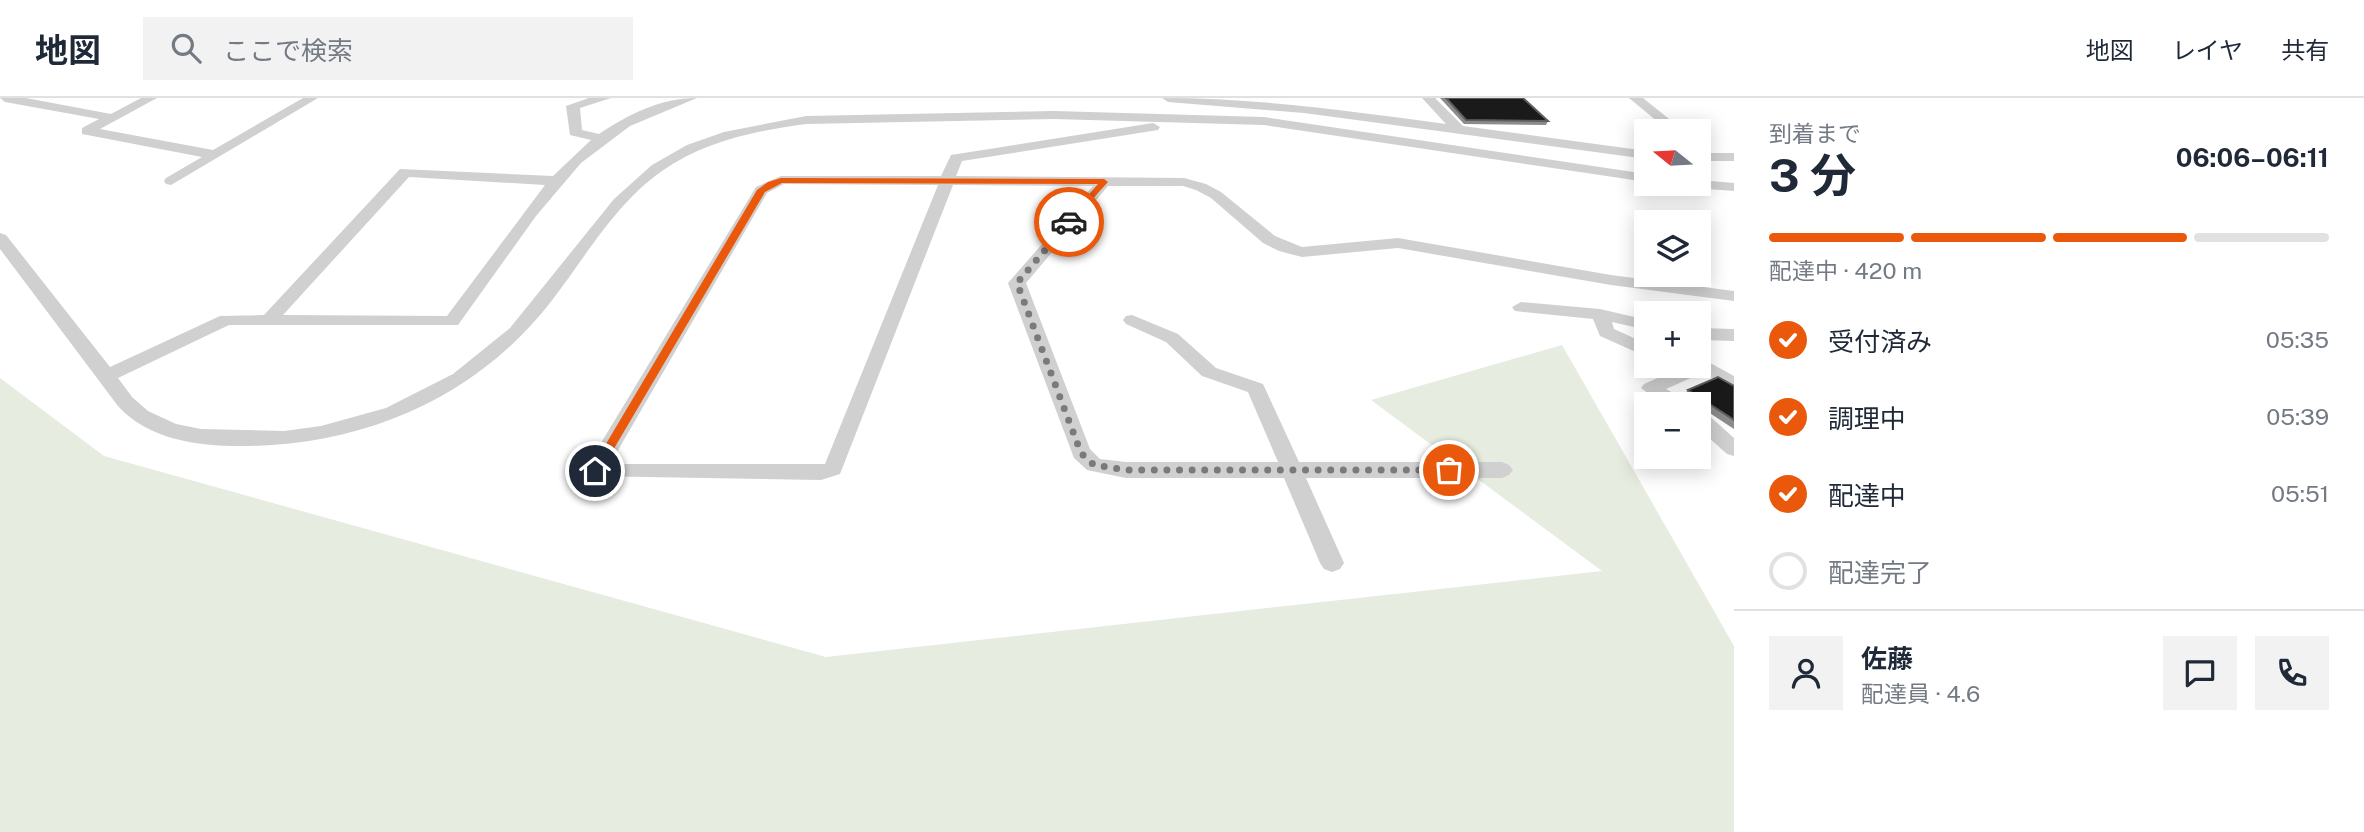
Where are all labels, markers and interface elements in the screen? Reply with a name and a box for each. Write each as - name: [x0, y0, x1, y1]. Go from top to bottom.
- search box: [143, 17, 633, 80]
- icon: search: [167, 29, 205, 67]
- text: 地図: [35, 31, 101, 69]
- text: ここで検索: [223, 35, 353, 66]
- text: 地図: [2086, 36, 2134, 64]
- text: レイヤ: [2172, 36, 2243, 64]
- text: 共有: [2281, 36, 2329, 64]
- north arrow: [1634, 119, 1712, 196]
- map controls: [1634, 119, 1711, 469]
- text: 到着まで: [1769, 120, 1861, 147]
- text: 06:06–06:11: [2176, 142, 2329, 173]
- text: 3 分: [1769, 148, 1856, 202]
- courier: [1034, 187, 1104, 257]
- icon: car: [1050, 203, 1088, 241]
- button: layers: [1634, 210, 1711, 287]
- text: 配達中 · 420 m: [1769, 257, 1922, 284]
- button: +: [1634, 301, 1711, 378]
- icon: check: [1769, 321, 1807, 359]
- text: 受付済み: [1828, 326, 1932, 357]
- text: 05:35: [2266, 326, 2329, 353]
- button: −: [1634, 392, 1711, 469]
- icon: check: [1769, 398, 1807, 436]
- text: 調理中: [1828, 403, 1906, 434]
- text: 05:39: [2266, 403, 2329, 430]
- pin: [1419, 440, 1479, 500]
- pin: [565, 441, 625, 501]
- icon: bag: [1430, 451, 1468, 489]
- icon: home: [576, 452, 614, 490]
- icon: check: [1769, 475, 1807, 513]
- text: 配達中: [1828, 480, 1906, 511]
- text: 05:51: [2271, 480, 2329, 507]
- text: 配達完了: [1828, 557, 1932, 588]
- button: person: [1769, 636, 1843, 710]
- button: chat: [2163, 636, 2237, 710]
- button: phone: [2255, 636, 2329, 710]
- text: 佐藤: [1861, 643, 1913, 674]
- text: 配達員 · 4.6: [1861, 680, 1980, 707]

